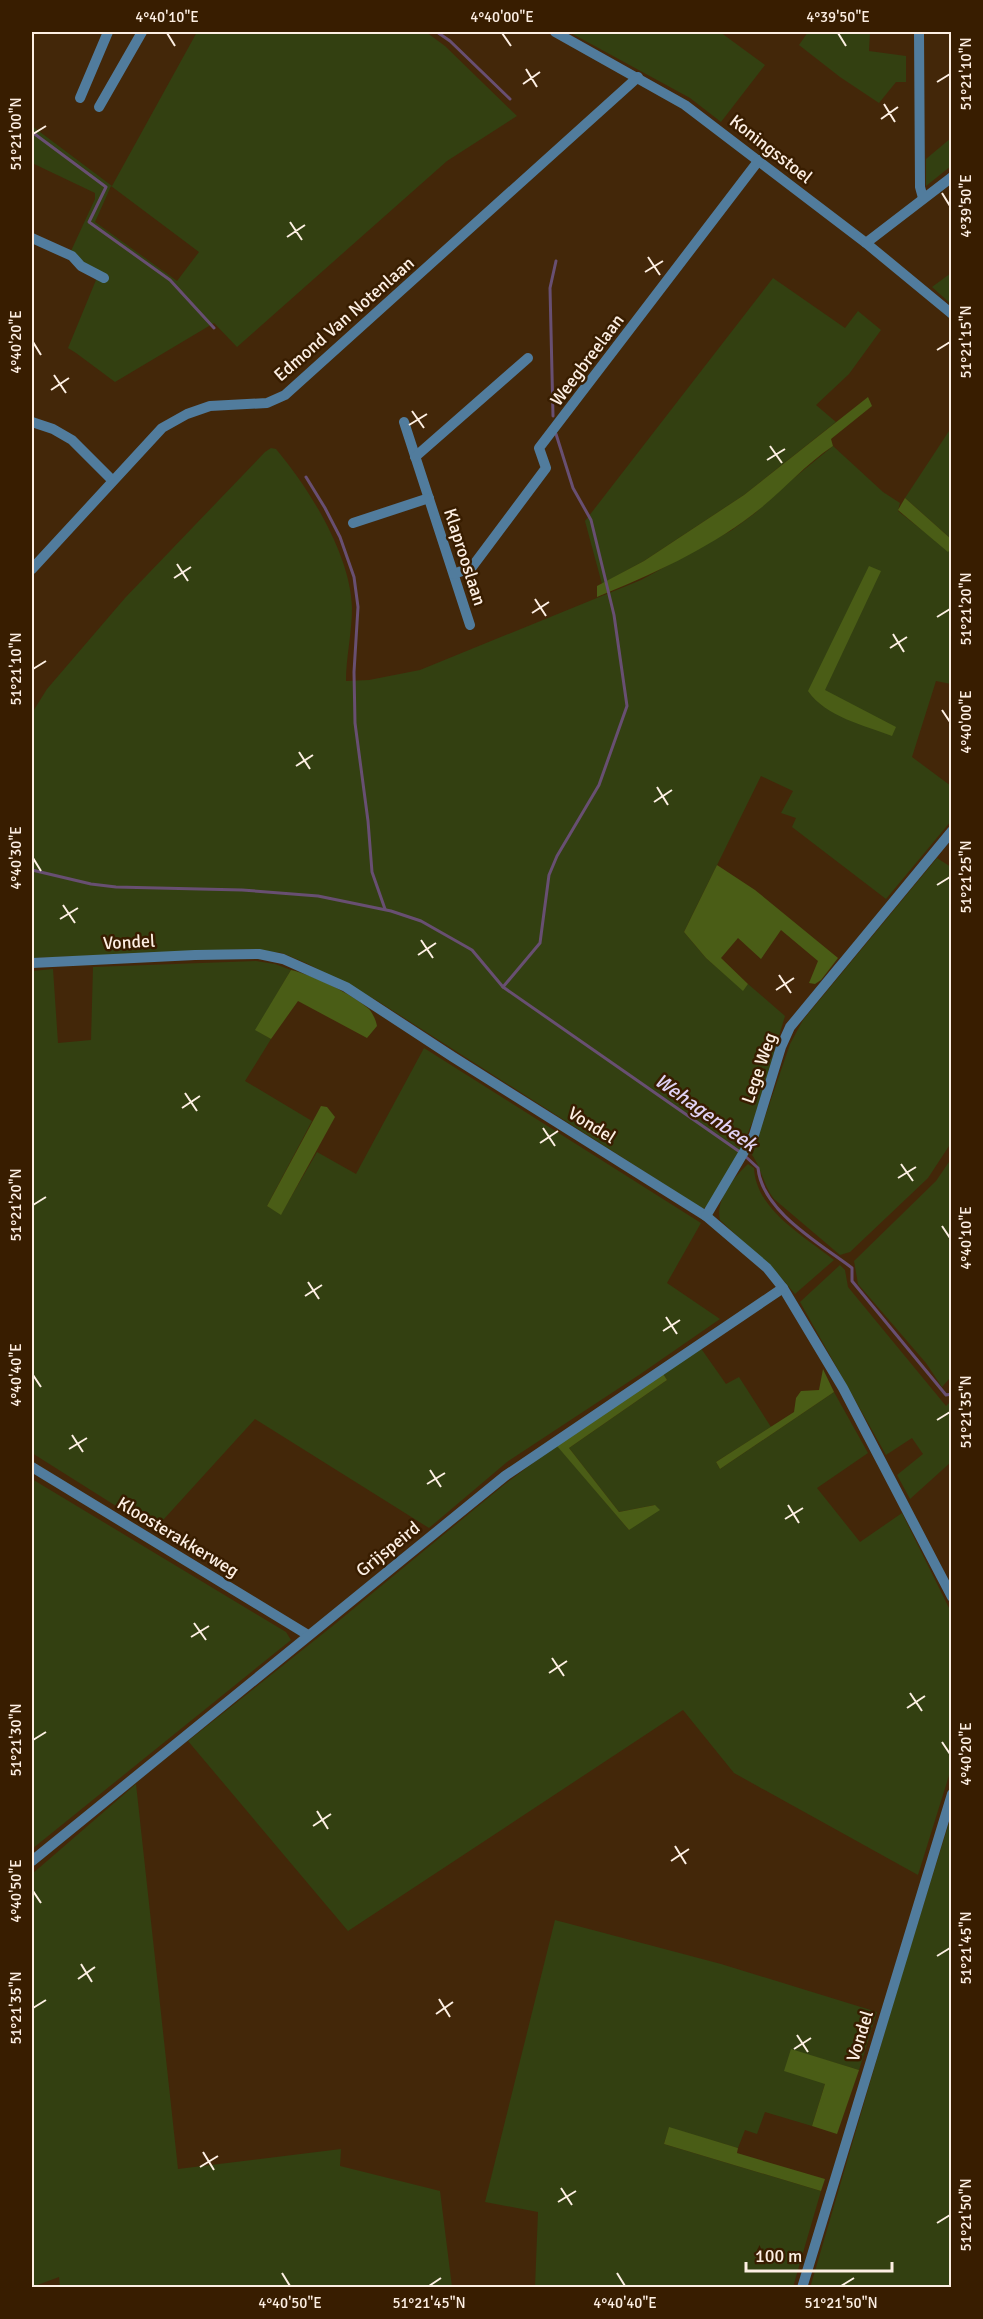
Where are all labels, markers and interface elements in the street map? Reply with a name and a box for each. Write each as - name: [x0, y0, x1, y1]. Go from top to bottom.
- text: 4°40'10"E: [135, 8, 199, 26]
- text: 4°40'00"E: [470, 8, 534, 26]
- text: 4°39'50"E: [806, 8, 870, 26]
- text: 51°21'10"N: [957, 37, 975, 111]
- text: 51°21'00"N: [7, 97, 25, 171]
- street label: Koningsstoel: [725, 110, 817, 188]
- text: 4°39'50"E: [957, 174, 975, 238]
- street label: Edmond Van Notenlaan: [269, 252, 419, 386]
- text: 51°21'15"N: [957, 305, 975, 379]
- text: 4°40'20"E: [7, 310, 25, 374]
- street label: Weegbreelaan: [545, 310, 629, 410]
- street label: Klaprooslaan: [439, 506, 491, 608]
- text: 51°21'20"N: [957, 572, 975, 646]
- text: 51°21'10"N: [7, 632, 25, 706]
- text: 4°40'00"E: [957, 690, 975, 754]
- text: 4°40'30"E: [7, 826, 25, 890]
- text: 51°21'25"N: [957, 840, 975, 914]
- street label: Vondel: [102, 930, 156, 954]
- street label: Lege Weg: [737, 1030, 781, 1106]
- water label: Wehagenbeek: [650, 1068, 763, 1158]
- street label: Vondel: [564, 1102, 620, 1148]
- text: 51°21'20"N: [7, 1168, 25, 1242]
- text: 4°40'10"E: [957, 1206, 975, 1270]
- text: 4°40'40"E: [7, 1343, 25, 1407]
- text: 51°21'35"N: [957, 1375, 975, 1449]
- street label: Kloosterakkerweg: [113, 1492, 243, 1582]
- street label: Grijspeird: [352, 1517, 424, 1581]
- text: 51°21'30"N: [7, 1703, 25, 1777]
- text: 4°40'20"E: [957, 1722, 975, 1786]
- text: 4°40'50"E: [7, 1859, 25, 1923]
- text: 51°21'45"N: [957, 1911, 975, 1985]
- text: 51°21'35"N: [7, 1971, 25, 2045]
- street label: Vondel: [842, 2008, 878, 2064]
- text: 51°21'50"N: [957, 2178, 975, 2252]
- scale bar: [746, 2235, 892, 2273]
- text: 100 m: [755, 2245, 802, 2267]
- text: 4°40'50"E: [258, 2294, 322, 2312]
- text: 51°21'45"N: [392, 2294, 466, 2312]
- text: 4°40'40"E: [593, 2294, 657, 2312]
- text: 51°21'50"N: [804, 2294, 878, 2312]

